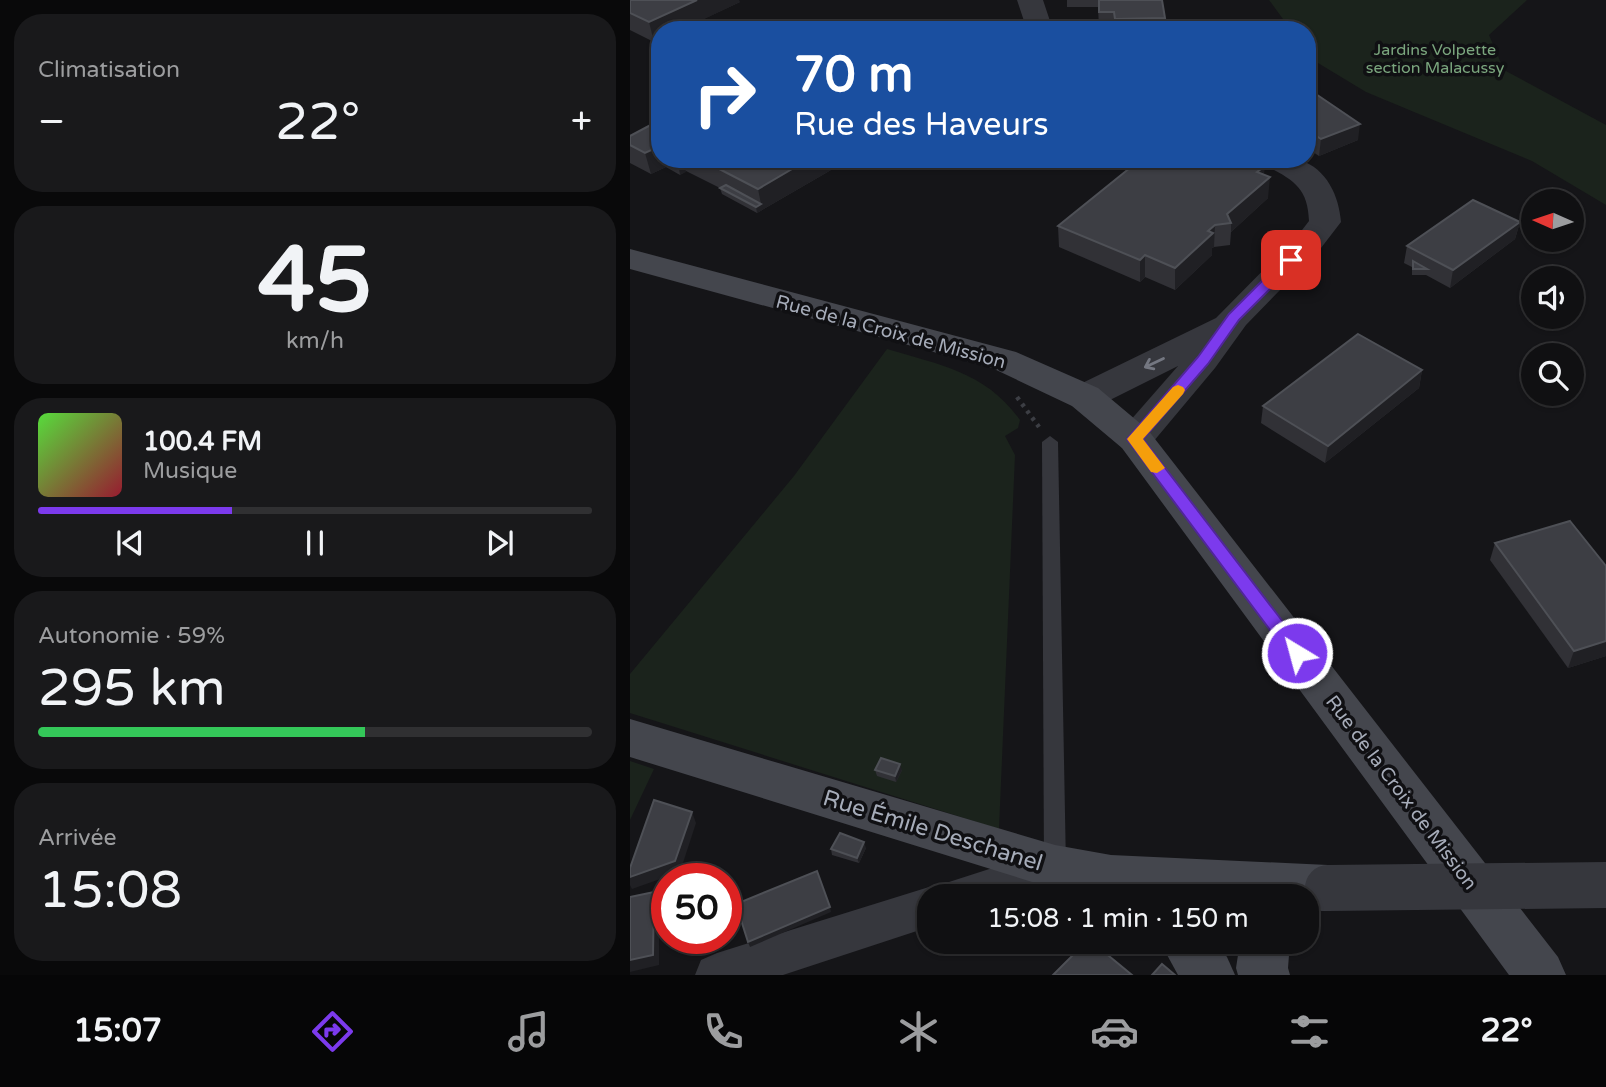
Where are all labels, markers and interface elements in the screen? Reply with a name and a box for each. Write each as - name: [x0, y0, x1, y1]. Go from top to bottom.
- park label: Jardins Volpette section Malacussy: [1366, 40, 1505, 78]
- text: 70 m: [794, 46, 913, 105]
- icon: right: [679, 49, 770, 140]
- text: Climatisation: [38, 56, 180, 84]
- text: 22°: [275, 91, 360, 154]
- text: −: [38, 99, 65, 145]
- text: +: [571, 99, 592, 145]
- text: Rue des Haveurs: [794, 106, 1049, 144]
- north arrow: [1521, 189, 1584, 252]
- map controls: [1521, 189, 1584, 406]
- text: 45: [258, 226, 372, 336]
- pin: [1261, 230, 1321, 290]
- icon: arrive: [1272, 241, 1310, 279]
- button: sound: [1521, 266, 1584, 329]
- street label: Rue de la Croix de Mission: [773, 291, 1008, 373]
- text: km/h: [286, 327, 344, 355]
- button: search: [1521, 343, 1584, 406]
- one-way arrow: [1144, 357, 1165, 370]
- text: 100.4 FM: [143, 426, 262, 457]
- text: Musique: [143, 457, 237, 485]
- icon: previous: [111, 524, 149, 562]
- icon: pause: [296, 524, 334, 562]
- icon: next: [481, 524, 519, 562]
- position arrow: [1260, 616, 1334, 690]
- text: Autonomie · 59%: [38, 622, 225, 650]
- text: 295 km: [38, 657, 226, 720]
- street label: Rue de la Croix de Mission: [1321, 691, 1481, 894]
- street label: Rue Émile Deschanel: [819, 784, 1046, 878]
- text: Arrivée: [38, 824, 116, 852]
- text: 15:08: [38, 859, 182, 922]
- speed limit sign: 50: [651, 863, 742, 954]
- text: 15:08 · 1 min · 150 m: [987, 903, 1249, 934]
- icon: directions: [308, 1007, 357, 1056]
- icon: music: [504, 1007, 553, 1056]
- icon: phone: [699, 1007, 748, 1056]
- icon: climate: [894, 1007, 943, 1056]
- icon: car: [1090, 1007, 1139, 1056]
- icon: filters: [1285, 1007, 1334, 1056]
- text: 15:07: [73, 1012, 162, 1050]
- text: 22°: [1480, 1012, 1533, 1050]

